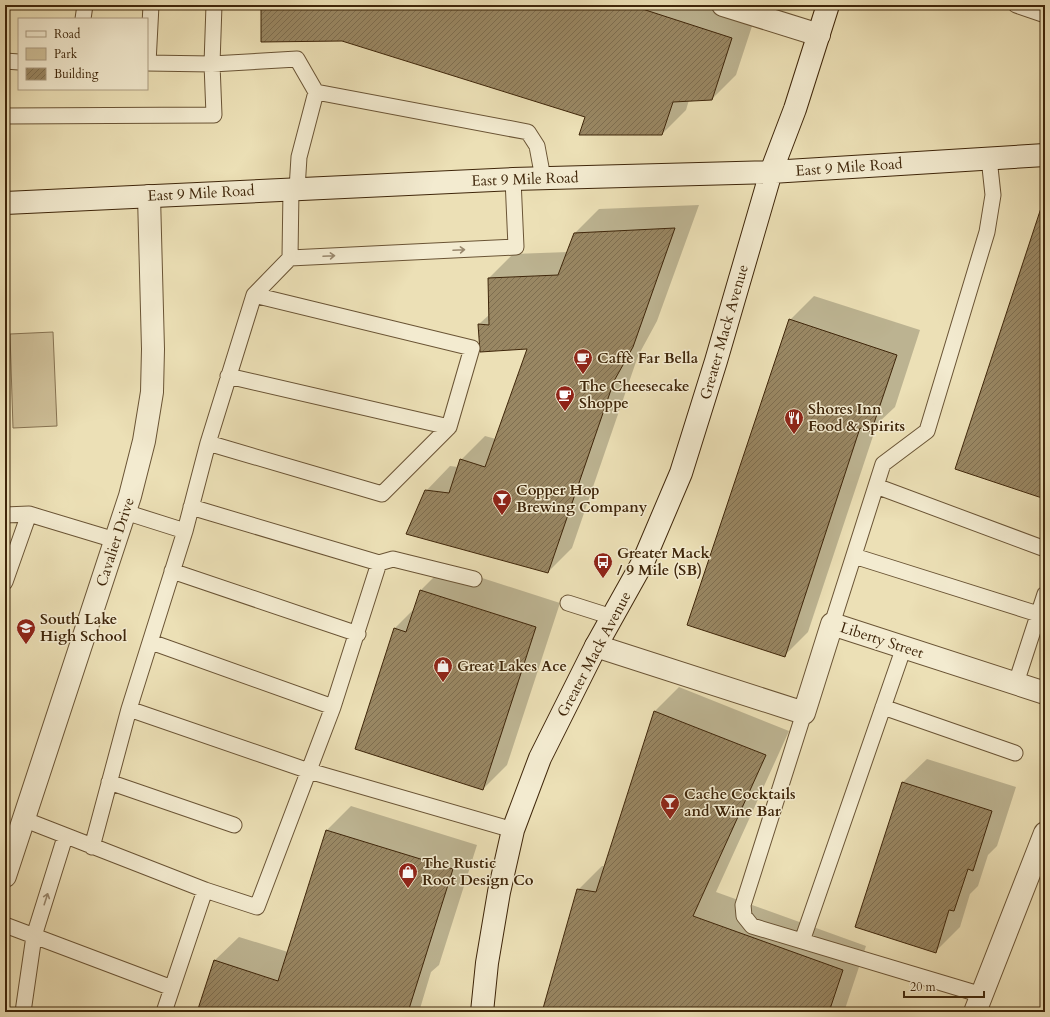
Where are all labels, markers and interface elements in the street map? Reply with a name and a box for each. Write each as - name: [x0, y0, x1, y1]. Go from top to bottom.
- legend: [18, 18, 148, 90]
- text: Road: [54, 26, 81, 42]
- text: Park: [54, 46, 78, 62]
- text: Building: [54, 66, 99, 82]
- street label: East 9 Mile Road: [795, 153, 903, 181]
- street label: East 9 Mile Road: [471, 167, 579, 191]
- street label: East 9 Mile Road: [147, 180, 255, 206]
- one-way arrow: [452, 246, 465, 253]
- one-way arrow: [322, 252, 335, 260]
- street label: Greater Mack Avenue: [695, 262, 753, 402]
- cafe icon: Caffè Far Bella: [572, 347, 594, 375]
- place label: Caffè Far Bella: [597, 348, 699, 368]
- place label: The Cheesecake Shoppe: [579, 376, 690, 413]
- cafe icon: The Cheesecake Shoppe: [554, 384, 576, 412]
- place label: Shores Inn Food & Spirits: [808, 399, 905, 436]
- restaurant icon: Shores Inn Food & Spirits: [783, 407, 805, 435]
- place label: Copper Hop Brewing Company: [516, 480, 648, 517]
- bar icon: Copper Hop Brewing Company: [491, 488, 513, 516]
- street label: Cavalier Drive: [91, 495, 139, 589]
- place label: Greater Mack / 9 Mile (SB): [617, 543, 710, 580]
- bus stop icon: Greater Mack / 9 Mile (SB): [592, 551, 614, 579]
- street label: Greater Mack Avenue: [552, 587, 636, 720]
- place label: South Lake High School: [40, 609, 127, 646]
- school or university icon: South Lake High School: [15, 617, 37, 645]
- street label: Liberty Street: [838, 617, 926, 663]
- shop icon: Great Lakes Ace: [432, 655, 454, 683]
- place label: Great Lakes Ace: [457, 656, 567, 676]
- place label: Cache Cocktails and Wine Bar: [684, 784, 796, 821]
- bar icon: Cache Cocktails and Wine Bar: [659, 792, 681, 820]
- place label: The Rustic Root Design Co: [422, 853, 534, 890]
- shop icon: The Rustic Root Design Co: [397, 861, 419, 889]
- one-way arrow: [42, 893, 50, 905]
- scale bar: [904, 973, 984, 999]
- text: 20 m: [910, 979, 937, 995]

